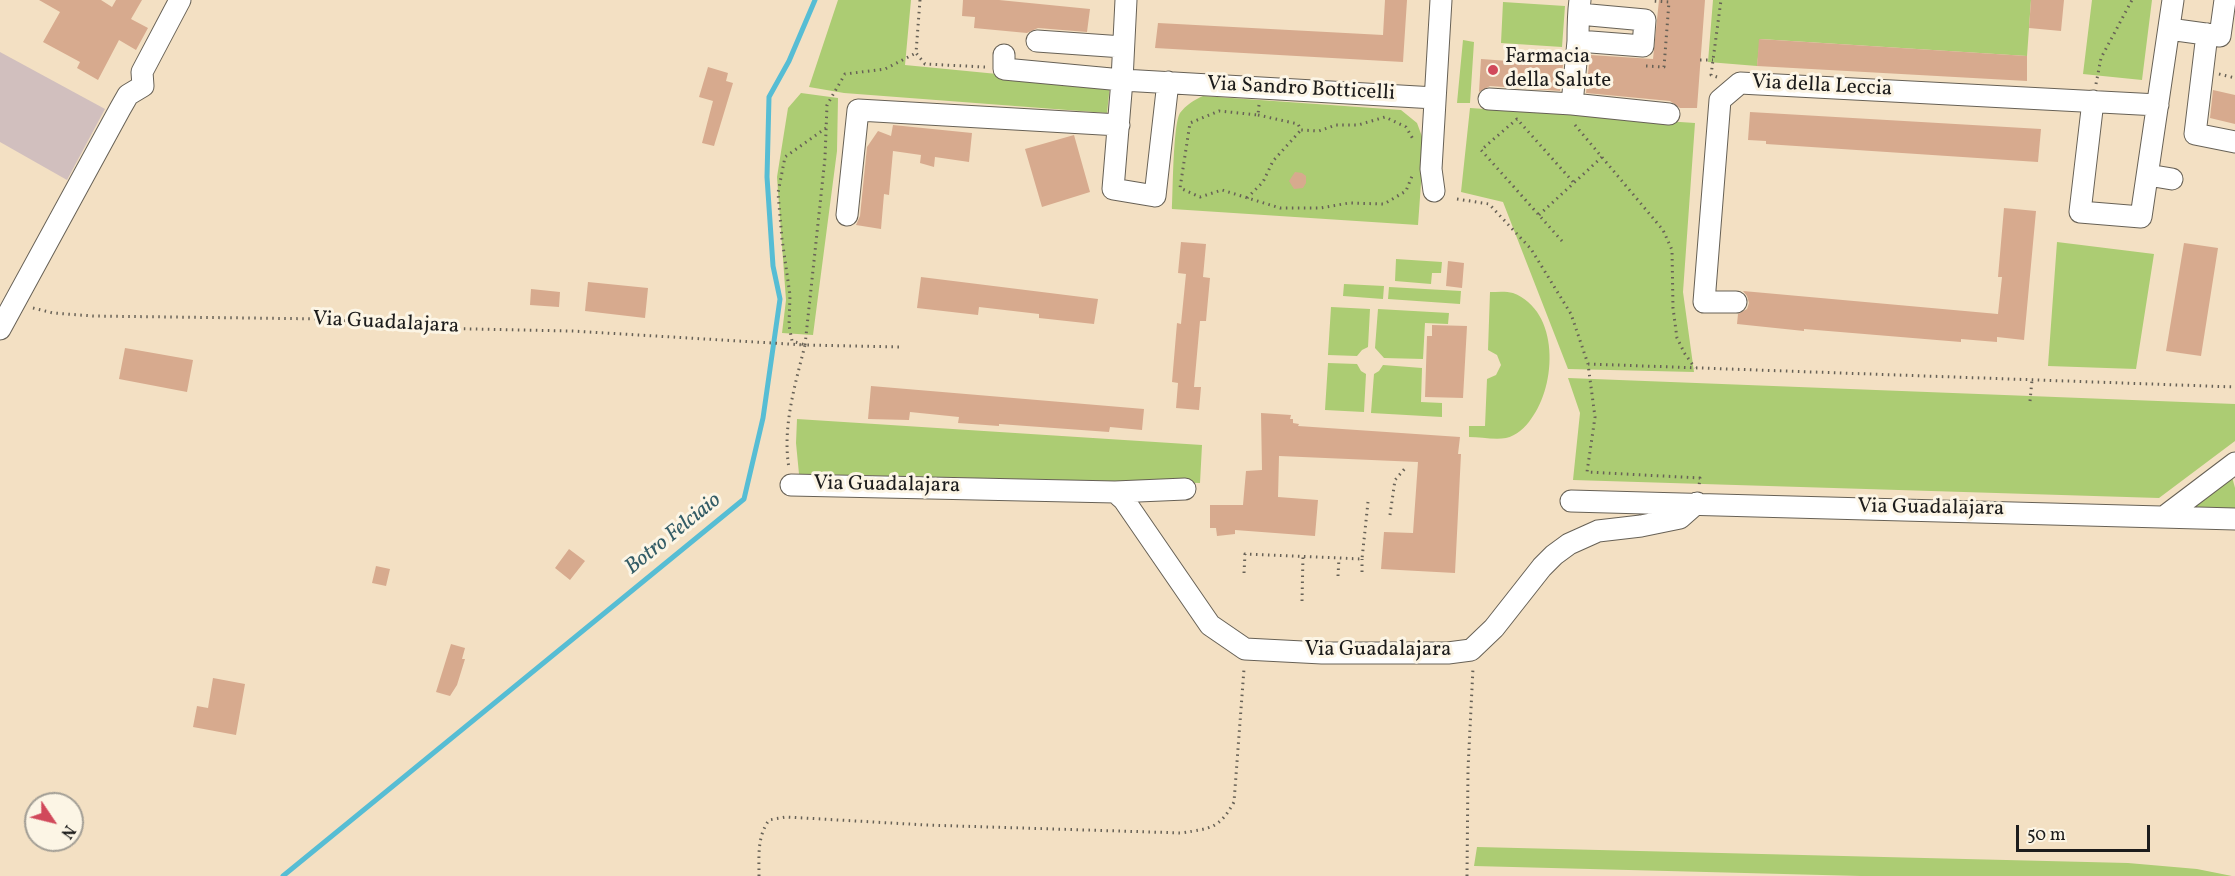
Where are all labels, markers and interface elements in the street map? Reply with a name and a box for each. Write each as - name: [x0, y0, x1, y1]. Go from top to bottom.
- place label: Farmacia della Salute: [1505, 45, 1611, 95]
- marker: Farmacia della Salute: [1486, 63, 1500, 77]
- street label: Via della Leccia: [1751, 71, 1893, 103]
- street label: Via Sandro Botticelli: [1206, 72, 1396, 108]
- street label: Via Guadalajara: [312, 308, 460, 340]
- street label: Via Guadalajara: [813, 472, 961, 500]
- water label: Botro Felciaio: [621, 488, 727, 582]
- street label: Via Guadalajara: [1857, 495, 2005, 523]
- street label: Via Guadalajara: [1305, 638, 1451, 664]
- north arrow: [24, 792, 84, 852]
- scale bar: [2019, 813, 2152, 851]
- text: N: [55, 820, 79, 842]
- text: 50 m: [2027, 823, 2066, 848]

